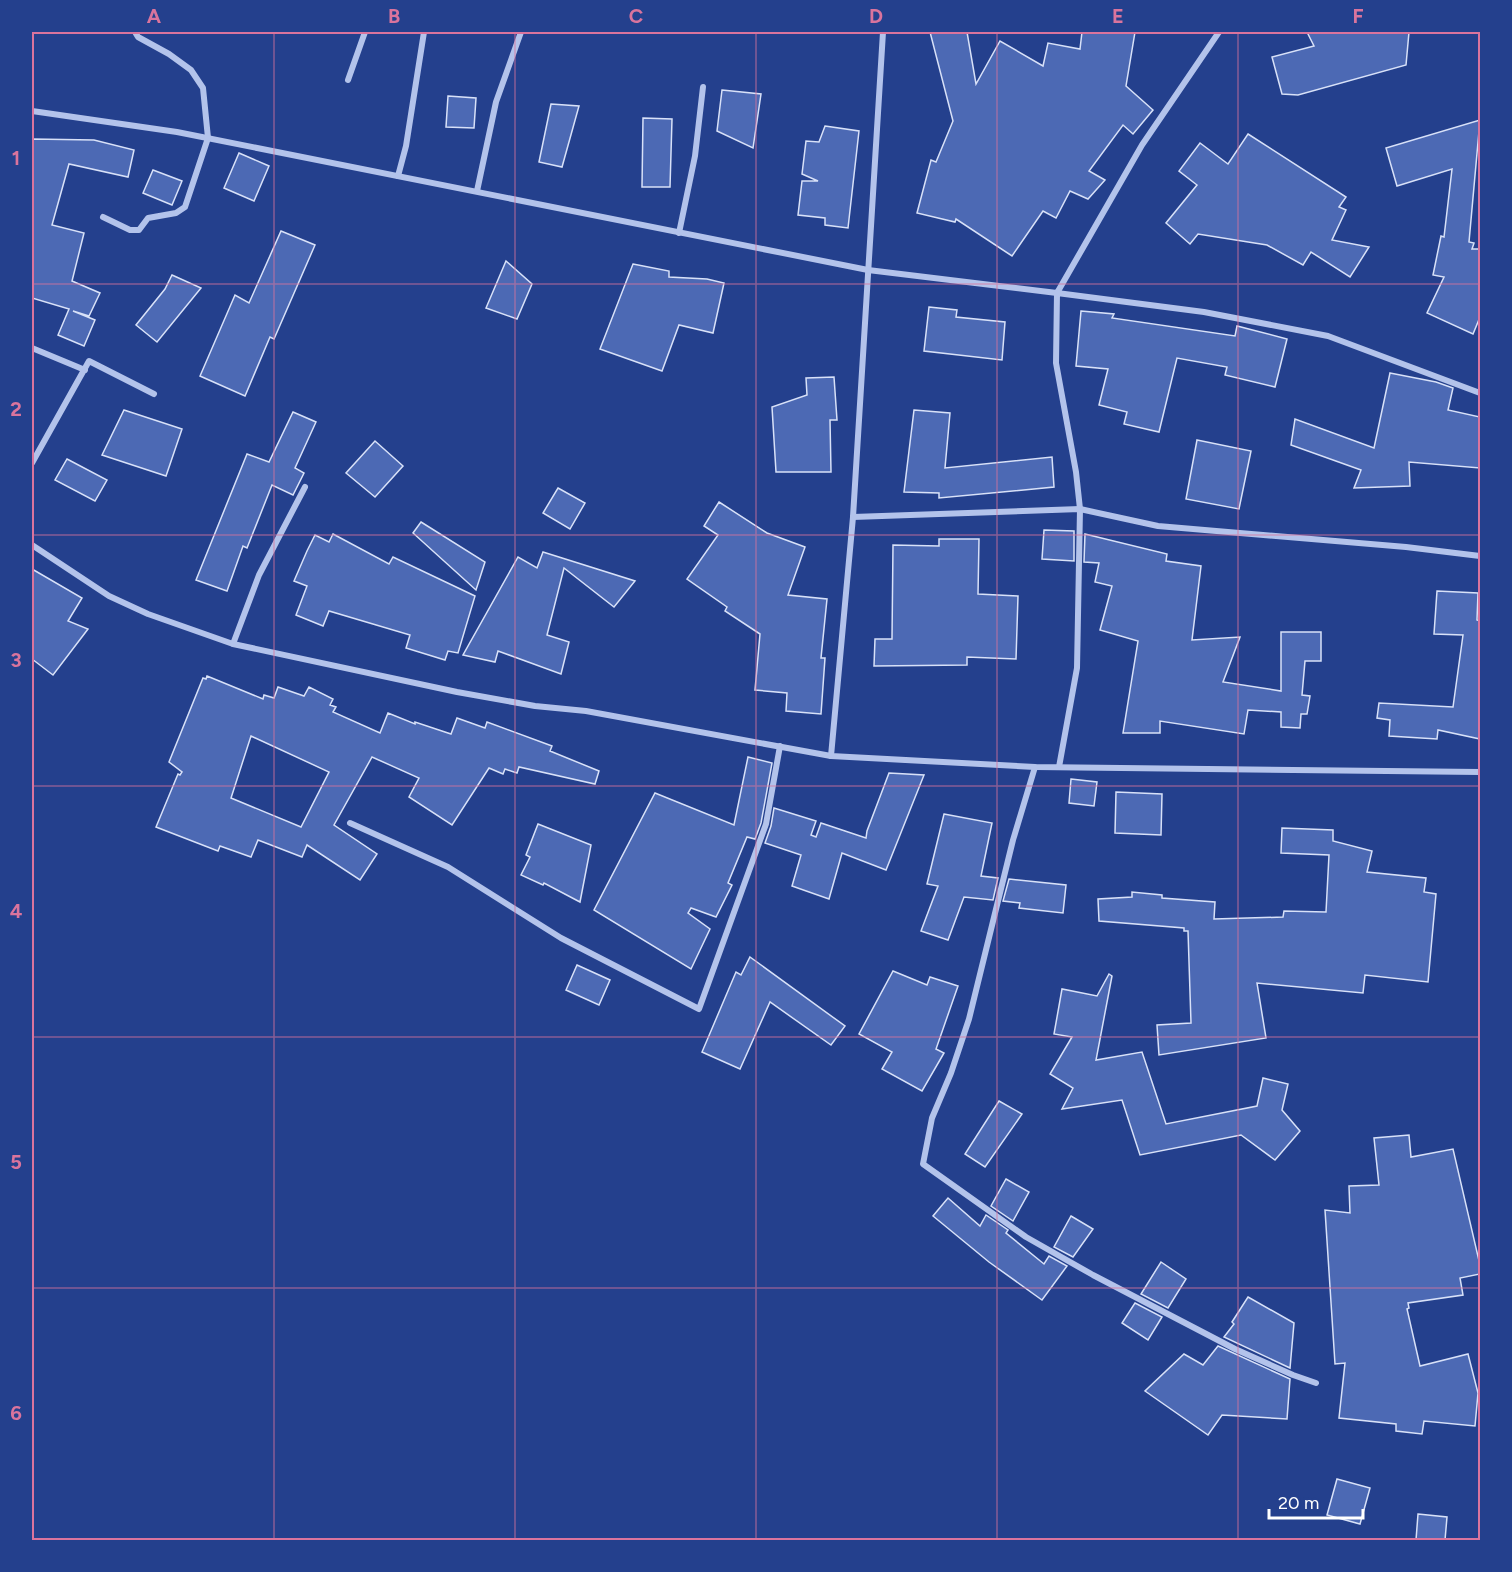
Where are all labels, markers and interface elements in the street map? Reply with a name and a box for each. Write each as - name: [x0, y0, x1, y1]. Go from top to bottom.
- text: A: [147, 4, 162, 28]
- text: B: [388, 4, 400, 28]
- text: C: [629, 4, 643, 28]
- text: D: [869, 4, 883, 28]
- text: E: [1112, 4, 1124, 28]
- text: F: [1352, 4, 1364, 28]
- text: 1: [12, 146, 20, 170]
- text: 2: [10, 397, 22, 421]
- text: 3: [10, 648, 22, 672]
- text: 4: [10, 899, 23, 923]
- text: 5: [10, 1150, 22, 1174]
- text: 6: [10, 1401, 22, 1425]
- scale bar: [1269, 1482, 1364, 1520]
- text: 20 m: [1278, 1492, 1319, 1514]

